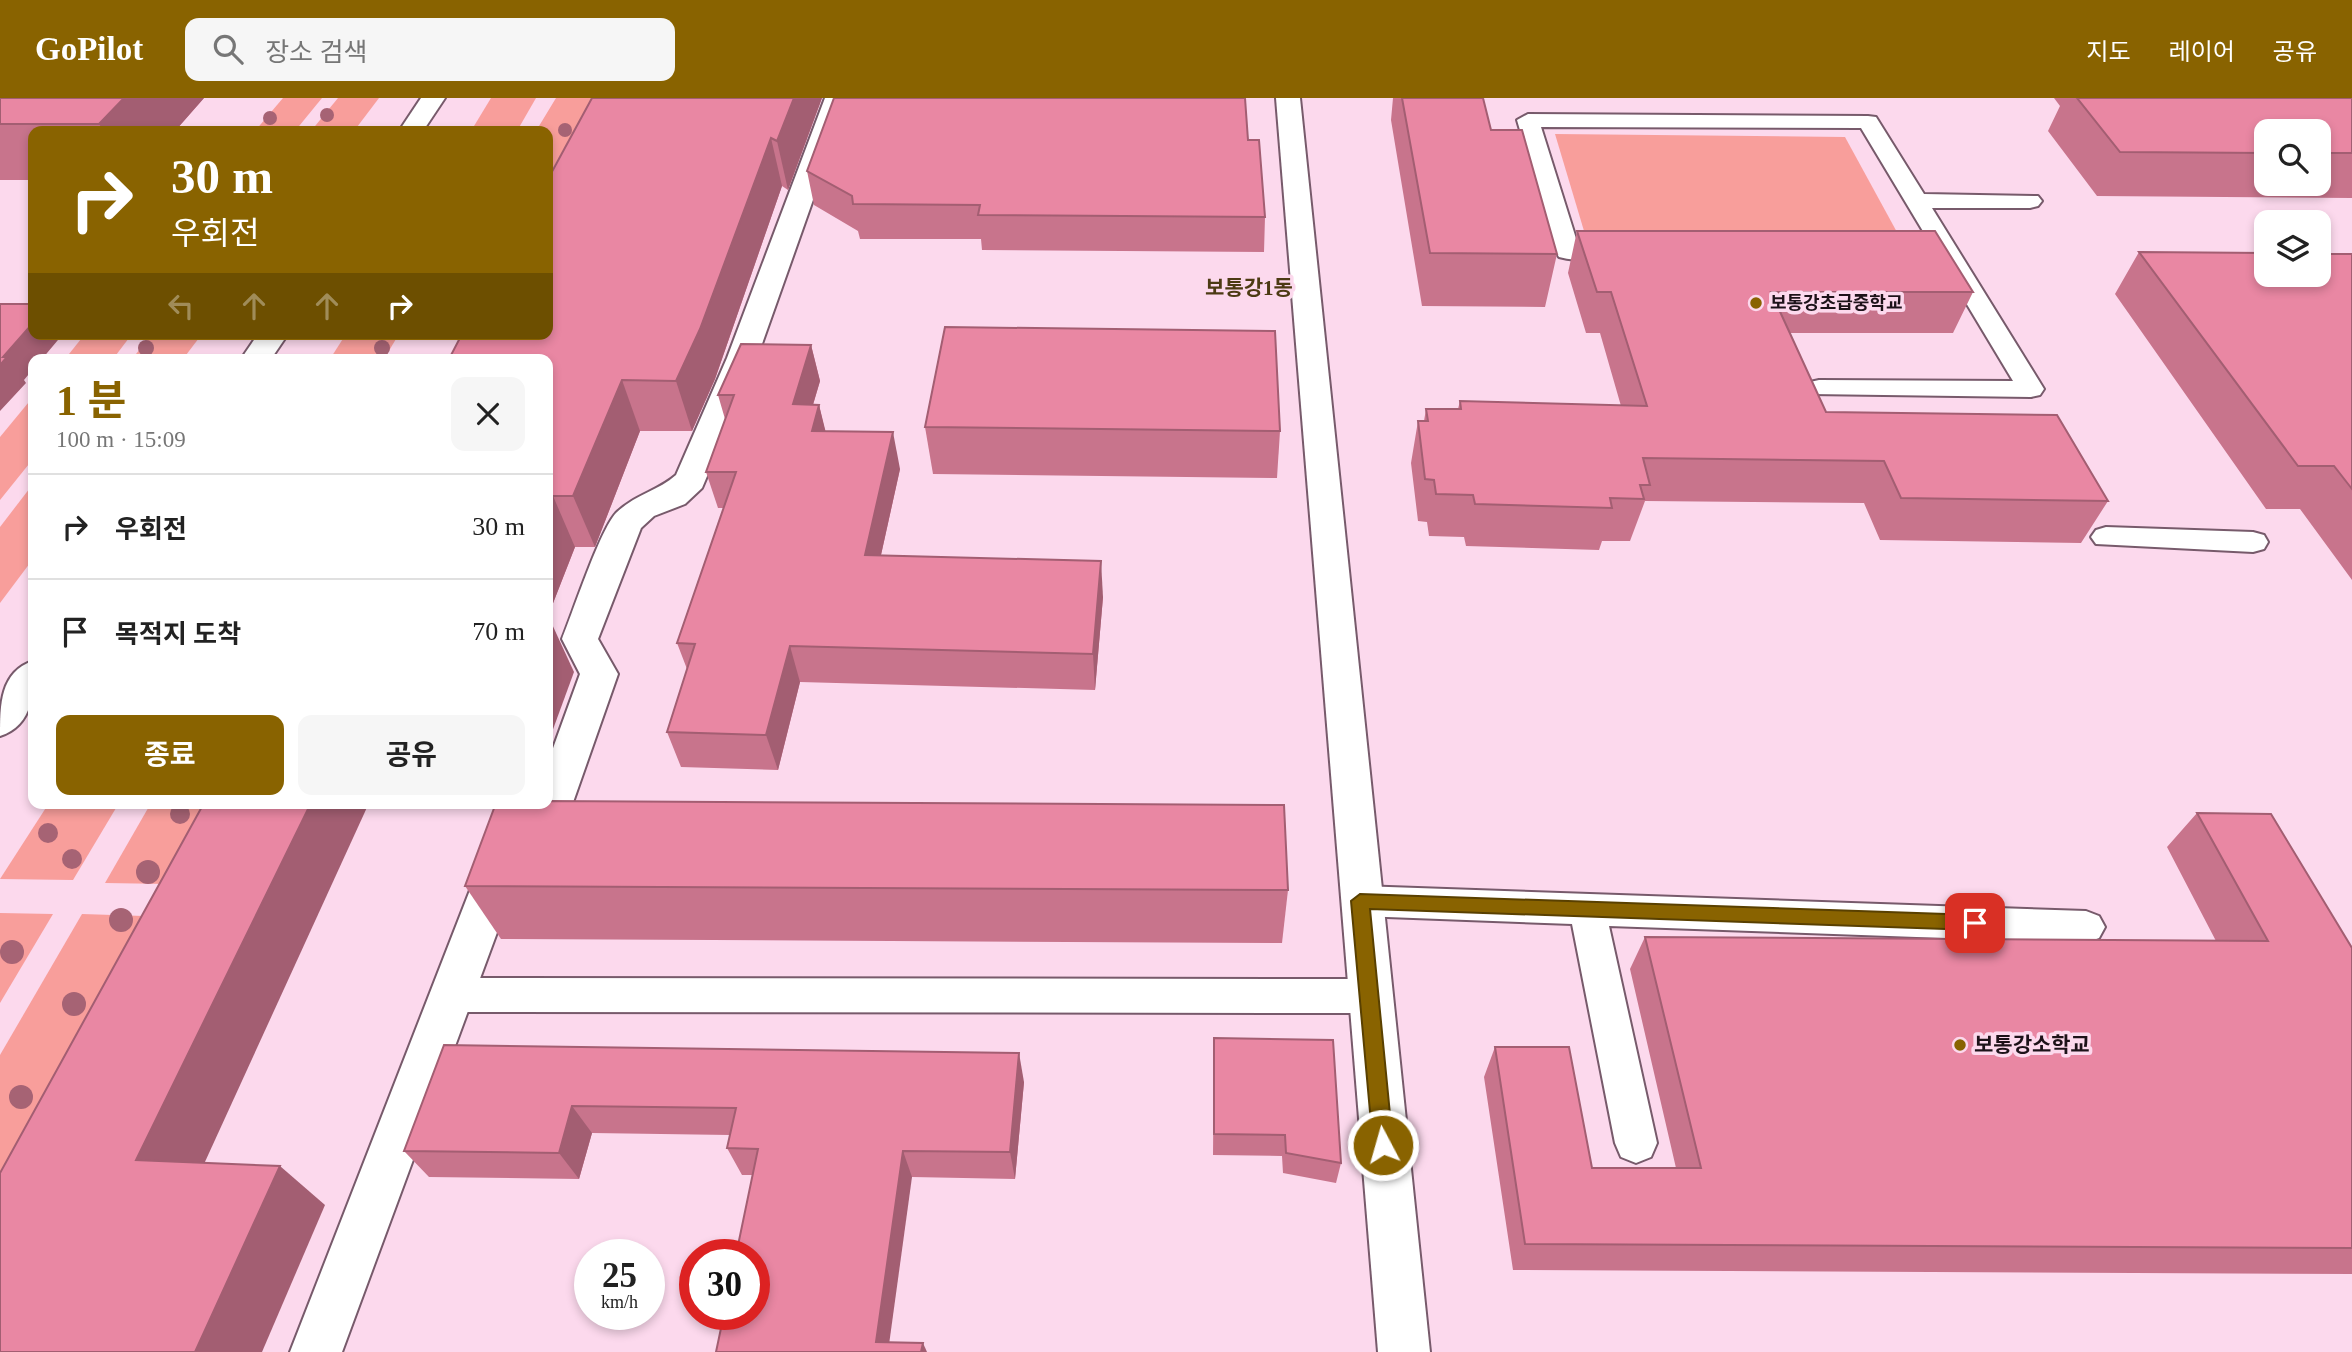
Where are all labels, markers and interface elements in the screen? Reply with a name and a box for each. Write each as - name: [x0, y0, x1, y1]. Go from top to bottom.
- search box: [185, 18, 675, 81]
- icon: search: [209, 30, 247, 68]
- text: GoPilot: [35, 31, 143, 67]
- text: 장소 검색: [265, 38, 367, 67]
- text: 지도: [2086, 39, 2131, 65]
- text: 레이어: [2169, 39, 2235, 65]
- text: 공유: [2273, 39, 2317, 65]
- map controls: [2254, 119, 2331, 287]
- button: search: [2254, 119, 2331, 196]
- text: 30 m: [171, 149, 273, 204]
- icon: right: [56, 154, 147, 245]
- button: layers: [2254, 210, 2331, 287]
- text: 우회전: [171, 215, 259, 251]
- district label: 보통강1동: [1205, 276, 1293, 300]
- icon: left: [162, 287, 200, 325]
- icon: ahead: [235, 287, 273, 325]
- icon: ahead: [308, 287, 346, 325]
- icon: right: [381, 287, 419, 325]
- place label: 보통강초급중학교: [1770, 293, 1902, 313]
- marker: 보통강초급중학교: [1748, 295, 1764, 311]
- button: close: [451, 377, 525, 451]
- text: 1 분: [56, 378, 126, 424]
- text: 100 m · 15:09: [56, 427, 186, 452]
- icon: right: [56, 508, 94, 546]
- text: 30 m: [472, 512, 525, 541]
- text: 우회전: [115, 515, 187, 544]
- icon: arrive: [56, 613, 94, 651]
- text: 70 m: [472, 617, 525, 646]
- text: 목적지 도착: [115, 620, 241, 649]
- button: 종료: [56, 715, 284, 795]
- button: 공유: [298, 715, 525, 795]
- pin: [1945, 893, 2005, 953]
- icon: arrive: [1956, 904, 1994, 942]
- place label: 보통강소학교: [1974, 1033, 2090, 1057]
- marker: 보통강소학교: [1952, 1037, 1968, 1053]
- position arrow: [1346, 1108, 1420, 1182]
- speed limit sign: 30: [679, 1239, 770, 1330]
- text: 25: [602, 1256, 637, 1295]
- text: km/h: [601, 1292, 638, 1312]

